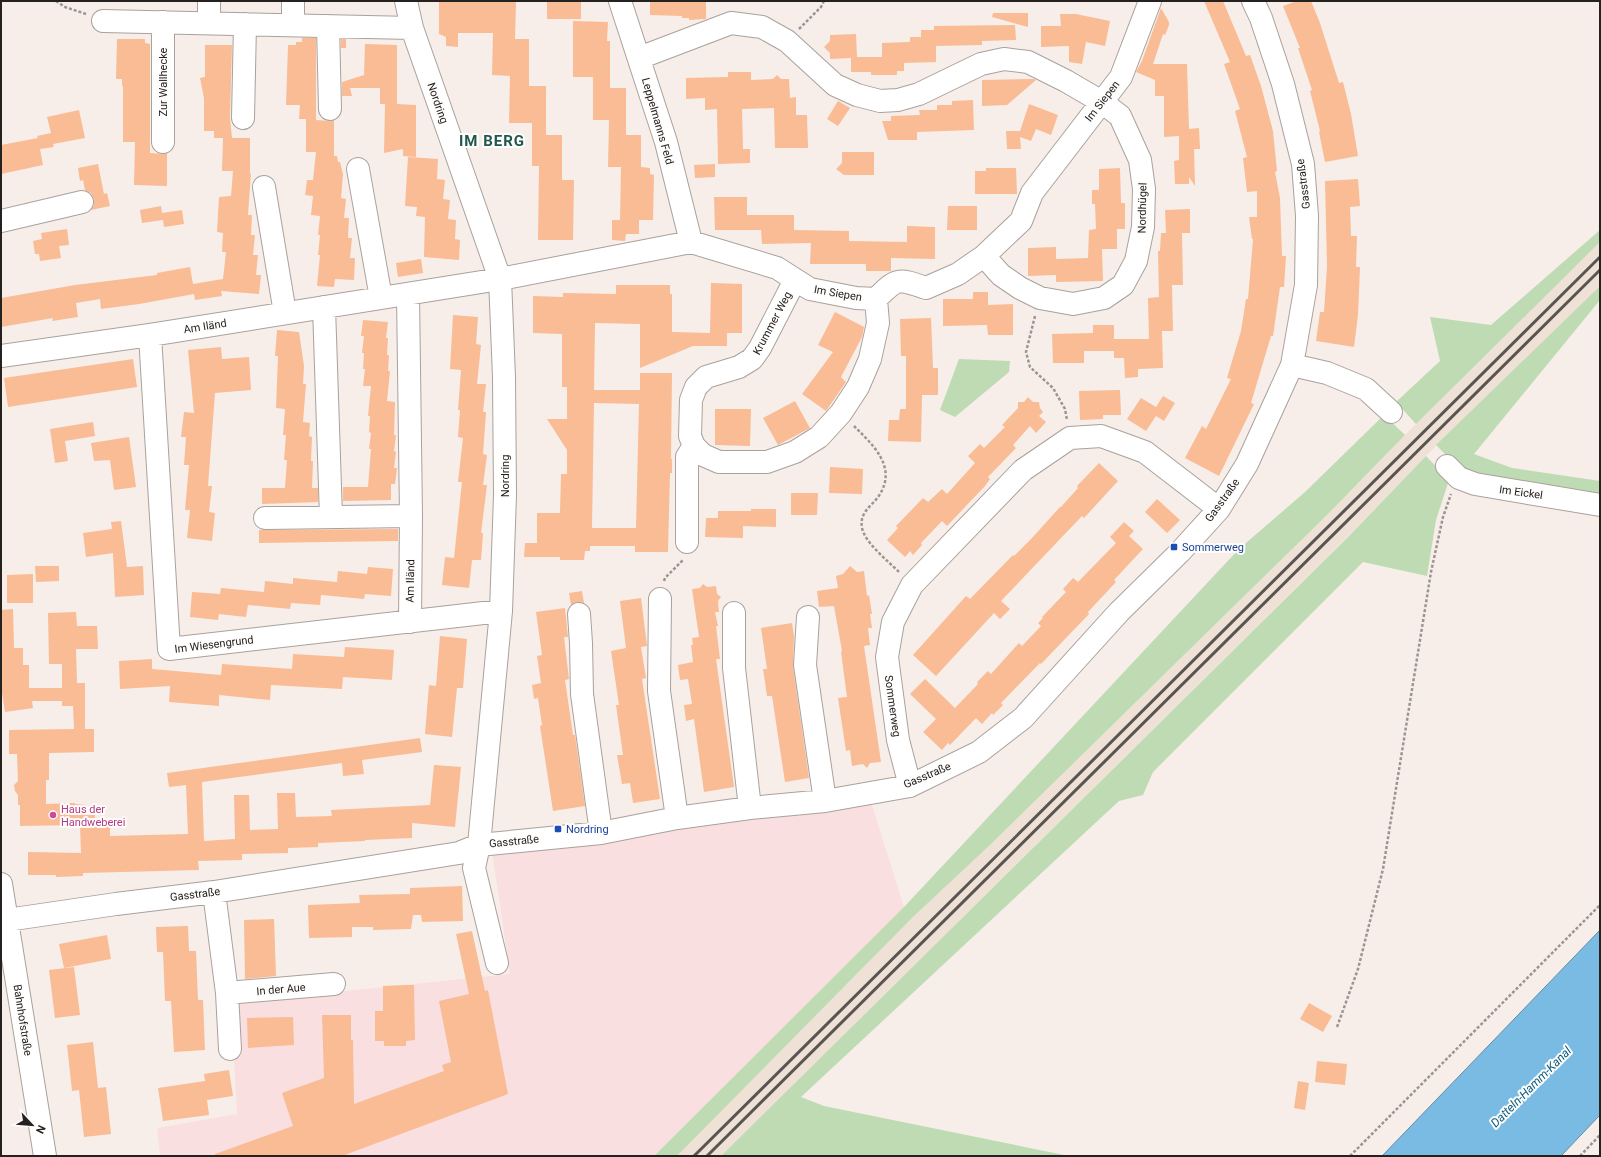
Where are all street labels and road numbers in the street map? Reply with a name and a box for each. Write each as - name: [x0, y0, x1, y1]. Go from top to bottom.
- street label: Zur Wallhecke: [157, 47, 170, 116]
- street label: Leppelmanns Feld: [639, 76, 676, 166]
- street label: Im Siepen: [1082, 78, 1122, 124]
- street label: Nordring: [424, 81, 451, 125]
- street label: Gasstraße: [1294, 158, 1313, 210]
- street label: Nordhügel: [1136, 183, 1149, 234]
- street label: Im Siepen: [813, 283, 863, 304]
- street label: Krummer Weg: [750, 289, 795, 357]
- street label: Am Iländ: [183, 317, 228, 336]
- street label: Nordring: [499, 455, 512, 497]
- street label: Gasstraße: [1202, 476, 1243, 524]
- street label: Im Eickel: [1498, 483, 1544, 502]
- street label: Am Iländ: [404, 559, 417, 603]
- street label: Im Wiesengrund: [174, 633, 254, 656]
- street label: Sommerweg: [882, 674, 903, 738]
- street label: Gasstraße: [901, 760, 953, 791]
- street label: Gasstraße: [488, 832, 540, 851]
- street label: Gasstraße: [169, 885, 221, 904]
- street label: In der Aue: [256, 981, 306, 998]
- street label: Bahnhofstraße: [10, 983, 35, 1057]

